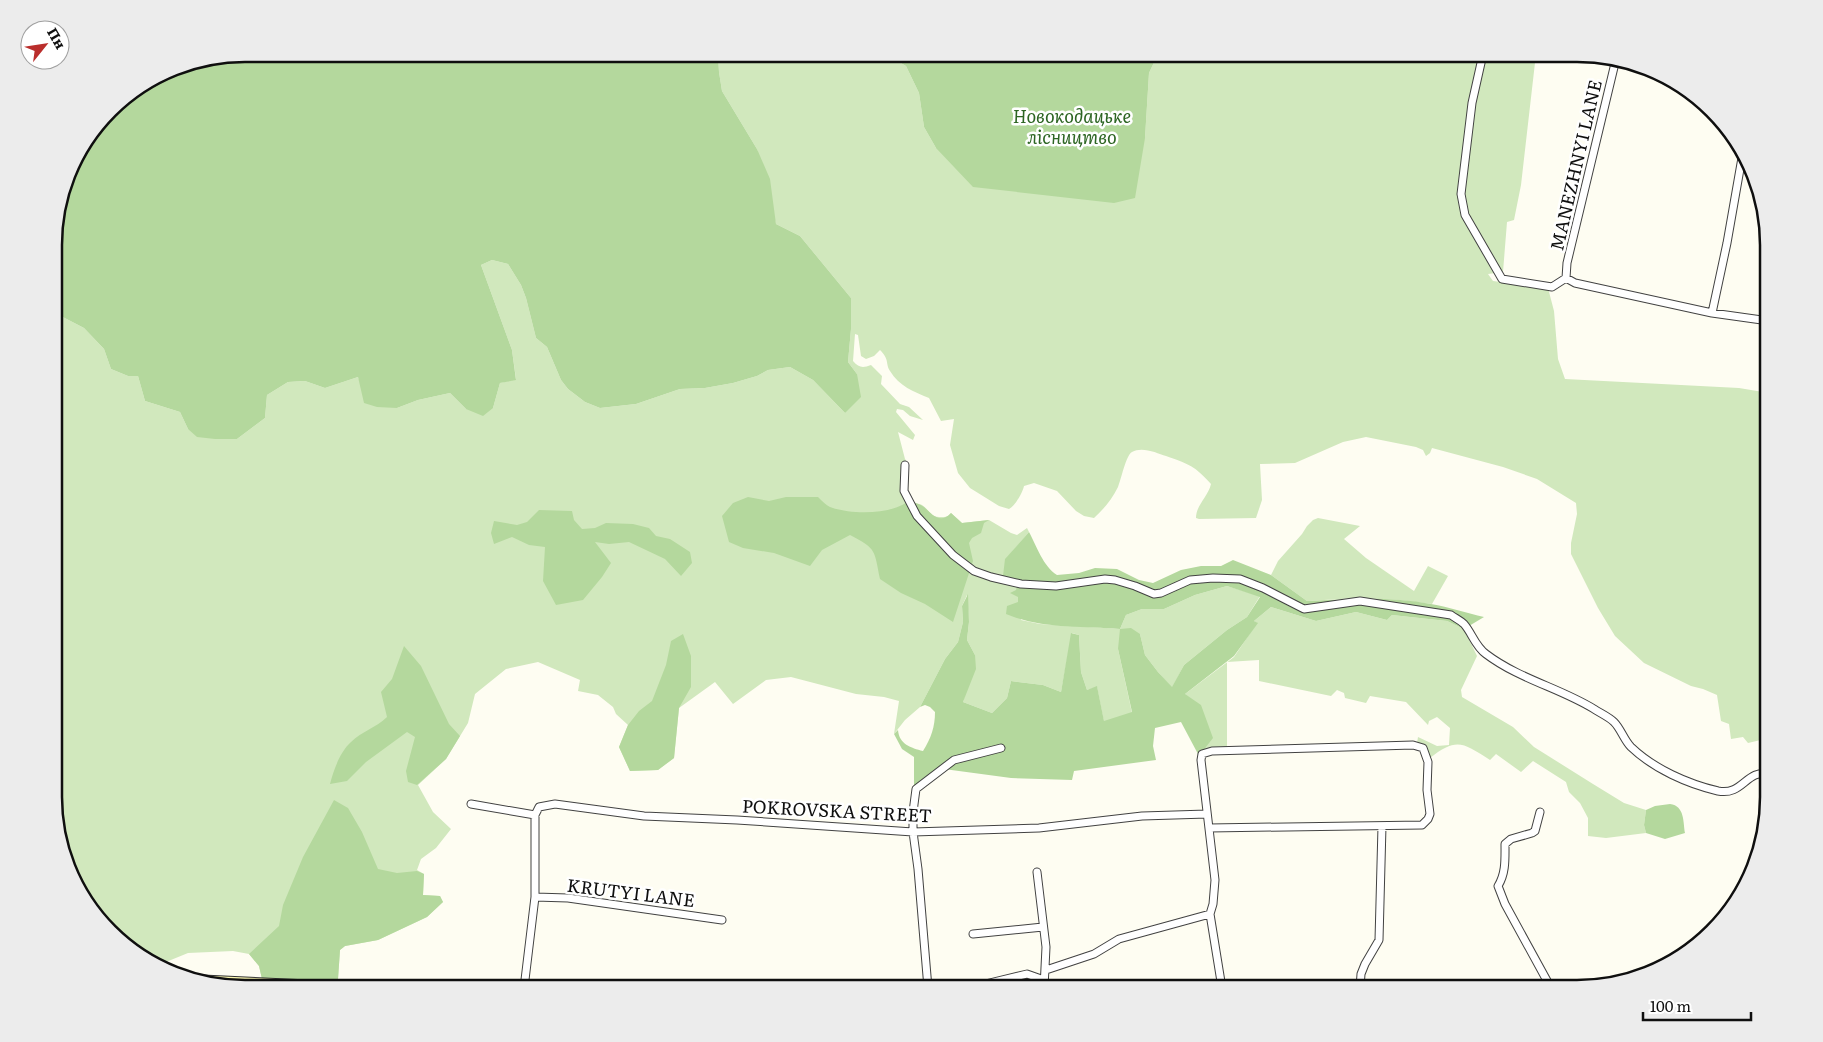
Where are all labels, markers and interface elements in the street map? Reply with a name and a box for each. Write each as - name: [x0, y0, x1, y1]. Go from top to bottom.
- north arrow: [20, 20, 70, 70]
- text: Пн: [43, 24, 71, 53]
- street label: MANEZHNYI LANE: [1542, 77, 1608, 253]
- park label: Новокодацьке лісництво: [1013, 102, 1131, 150]
- street label: POKROVSKA STREET: [741, 792, 933, 828]
- street label: KRUTYI LANE: [566, 871, 696, 913]
- scale bar: [1643, 990, 1750, 1022]
- text: 100 m: [1650, 994, 1691, 1017]

